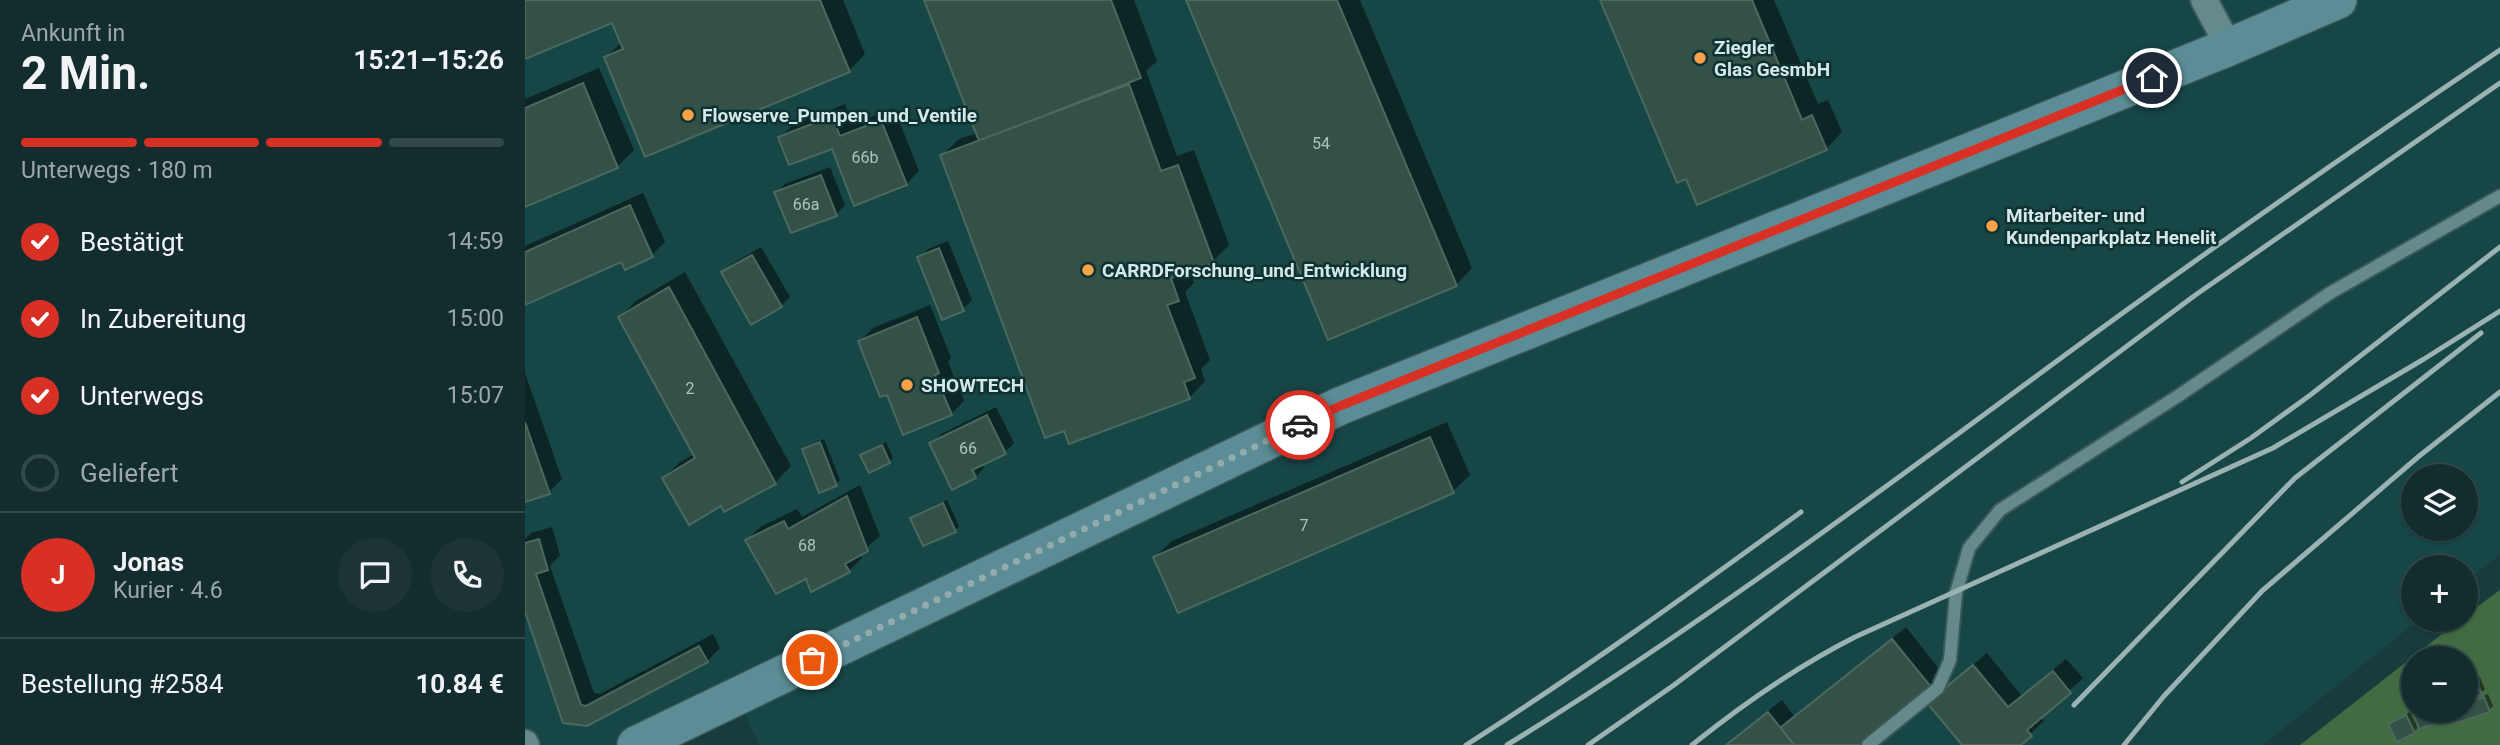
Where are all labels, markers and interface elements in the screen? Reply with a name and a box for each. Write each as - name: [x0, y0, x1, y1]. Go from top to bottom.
- text: Ankunft in: [21, 20, 125, 47]
- place label: Ziegler Glas GesmbH: [1714, 36, 1830, 81]
- text: 15:21–15:26: [354, 45, 504, 75]
- text: 2 Min.: [21, 46, 150, 100]
- pin: [2122, 48, 2182, 108]
- marker: Ziegler Glas GesmbH: [1692, 50, 1708, 66]
- icon: home: [2133, 59, 2171, 97]
- place label: Flowserve_Pumpen_und_Ventile: [702, 104, 977, 127]
- marker: Flowserve_Pumpen_und_Ventile: [680, 107, 696, 123]
- house number: 54: [1312, 134, 1330, 153]
- house number: 66b: [852, 148, 879, 167]
- text: Unterwegs · 180 m: [21, 157, 213, 184]
- house number: 66a: [793, 195, 819, 214]
- place label: Mitarbeiter- und Kundenparkplatz Henelit: [2006, 204, 2217, 249]
- marker: Mitarbeiter- und Kundenparkplatz Henelit: [1984, 218, 2000, 234]
- icon: check: [21, 223, 59, 261]
- text: Bestätigt: [80, 227, 184, 257]
- text: 14:59: [447, 228, 504, 255]
- place label: CARRDForschung_und_Entwicklung: [1102, 259, 1407, 282]
- marker: CARRDForschung_und_Entwicklung: [1080, 262, 1096, 278]
- icon: check: [21, 300, 59, 338]
- text: In Zubereitung: [80, 304, 246, 334]
- text: 15:00: [447, 305, 504, 332]
- place label: SHOWTECH: [921, 374, 1024, 397]
- icon: check: [21, 377, 59, 415]
- marker: SHOWTECH: [899, 377, 915, 393]
- house number: 2: [686, 379, 695, 398]
- text: Unterwegs: [80, 381, 204, 411]
- text: 15:07: [447, 382, 504, 409]
- courier: [1265, 390, 1335, 460]
- icon: car: [1281, 406, 1319, 444]
- house number: 66: [959, 439, 977, 458]
- text: Geliefert: [80, 458, 178, 488]
- map controls: [2401, 464, 2478, 723]
- button: layers: [2401, 464, 2478, 541]
- house number: 7: [1300, 516, 1309, 535]
- house number: 68: [798, 536, 816, 555]
- button: chat: [338, 538, 412, 612]
- button: phone: [430, 538, 504, 612]
- text: Jonas: [113, 547, 184, 577]
- button: +: [2401, 555, 2478, 632]
- text: J: [51, 560, 65, 590]
- text: Kurier · 4.6: [113, 577, 223, 604]
- pin: [782, 630, 842, 690]
- icon: bag: [793, 641, 831, 679]
- button: −: [2401, 646, 2478, 723]
- text: Bestellung #2584: [21, 669, 224, 699]
- text: 10.84 €: [415, 669, 504, 699]

